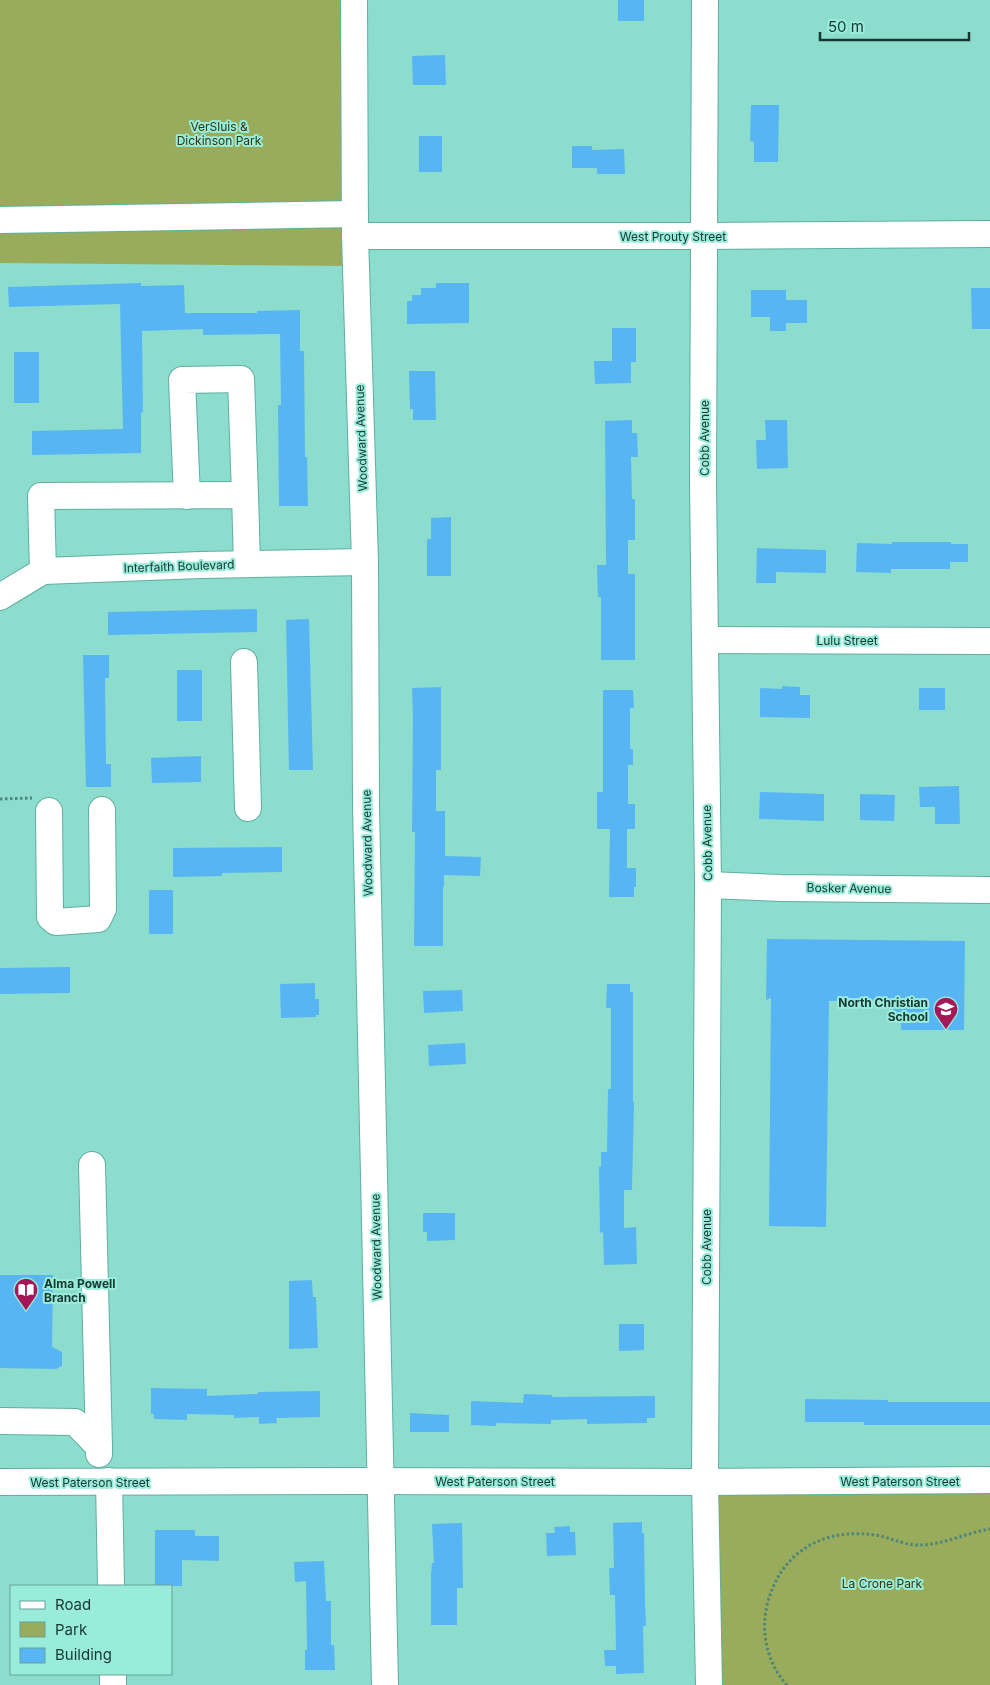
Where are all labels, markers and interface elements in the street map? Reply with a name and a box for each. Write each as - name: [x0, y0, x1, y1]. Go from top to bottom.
- scale bar: [820, 10, 969, 42]
- text: 50 m: [828, 17, 864, 36]
- park label: VerSluis & Dickinson Park: [177, 119, 262, 148]
- street label: West Prouty Street: [620, 229, 726, 244]
- street label: Woodward Avenue: [352, 384, 370, 492]
- street label: Cobb Avenue: [697, 400, 712, 476]
- street label: Interfaith Boulevard: [123, 557, 235, 575]
- street label: Lulu Street: [816, 633, 878, 648]
- street label: Woodward Avenue: [359, 790, 375, 896]
- street label: Cobb Avenue: [699, 805, 715, 881]
- street label: Bosker Avenue: [807, 880, 891, 896]
- place label: North Christian School: [838, 995, 928, 1024]
- school or university icon: North Christian School: [933, 996, 959, 1030]
- street label: Woodward Avenue: [368, 1194, 384, 1300]
- street label: Cobb Avenue: [699, 1209, 714, 1285]
- place label: Alma Powell Branch: [44, 1276, 116, 1305]
- library icon: Alma Powell Branch: [13, 1277, 39, 1311]
- street label: West Paterson Street: [435, 1474, 555, 1489]
- street label: West Paterson Street: [840, 1474, 960, 1489]
- street label: West Paterson Street: [30, 1475, 150, 1490]
- park label: La Crone Park: [842, 1576, 923, 1591]
- legend: [10, 1585, 172, 1675]
- text: Road: [55, 1595, 91, 1614]
- text: Park: [55, 1620, 88, 1639]
- text: Building: [55, 1645, 112, 1664]

